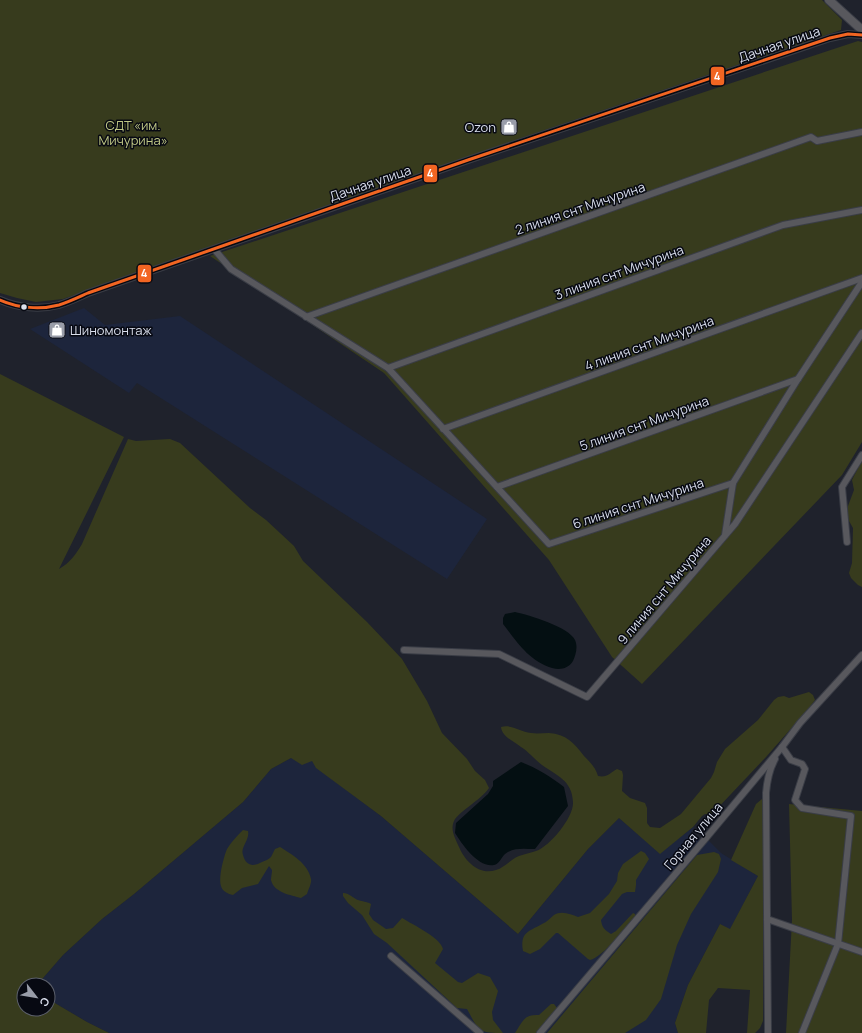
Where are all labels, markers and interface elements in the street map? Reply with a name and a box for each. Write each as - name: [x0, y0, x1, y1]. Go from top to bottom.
- street label: Дачная улица: [736, 22, 822, 66]
- line badge: 4: [710, 66, 725, 86]
- text: 4: [714, 68, 721, 83]
- park label: СДТ «им. Мичурина»: [98, 116, 168, 149]
- shop icon: Ozon: [499, 117, 519, 137]
- place label: Ozon: [465, 118, 496, 136]
- street label: Дачная улица: [327, 161, 413, 205]
- line badge: 4: [423, 164, 438, 183]
- text: 4: [427, 165, 434, 180]
- street label: 2 линия снт Мичурина: [513, 177, 647, 239]
- street label: 3 линия снт Мичурина: [552, 240, 686, 304]
- line badge: 4: [137, 264, 152, 283]
- text: 4: [141, 265, 148, 280]
- unlabelled marker: [19, 302, 29, 312]
- street label: 4 линия снт Мичурина: [582, 311, 716, 375]
- shop icon: Шиномонтаж: [47, 320, 67, 340]
- place label: Шиномонтаж: [70, 321, 152, 339]
- street label: 5 линия снт Мичурина: [577, 391, 711, 455]
- street label: 6 линия снт Мичурина: [570, 473, 706, 533]
- street label: 9 линия снт Мичурина: [613, 532, 715, 648]
- street label: Горная улица: [660, 799, 726, 873]
- north arrow: [16, 977, 56, 1017]
- text: С: [36, 995, 54, 1010]

